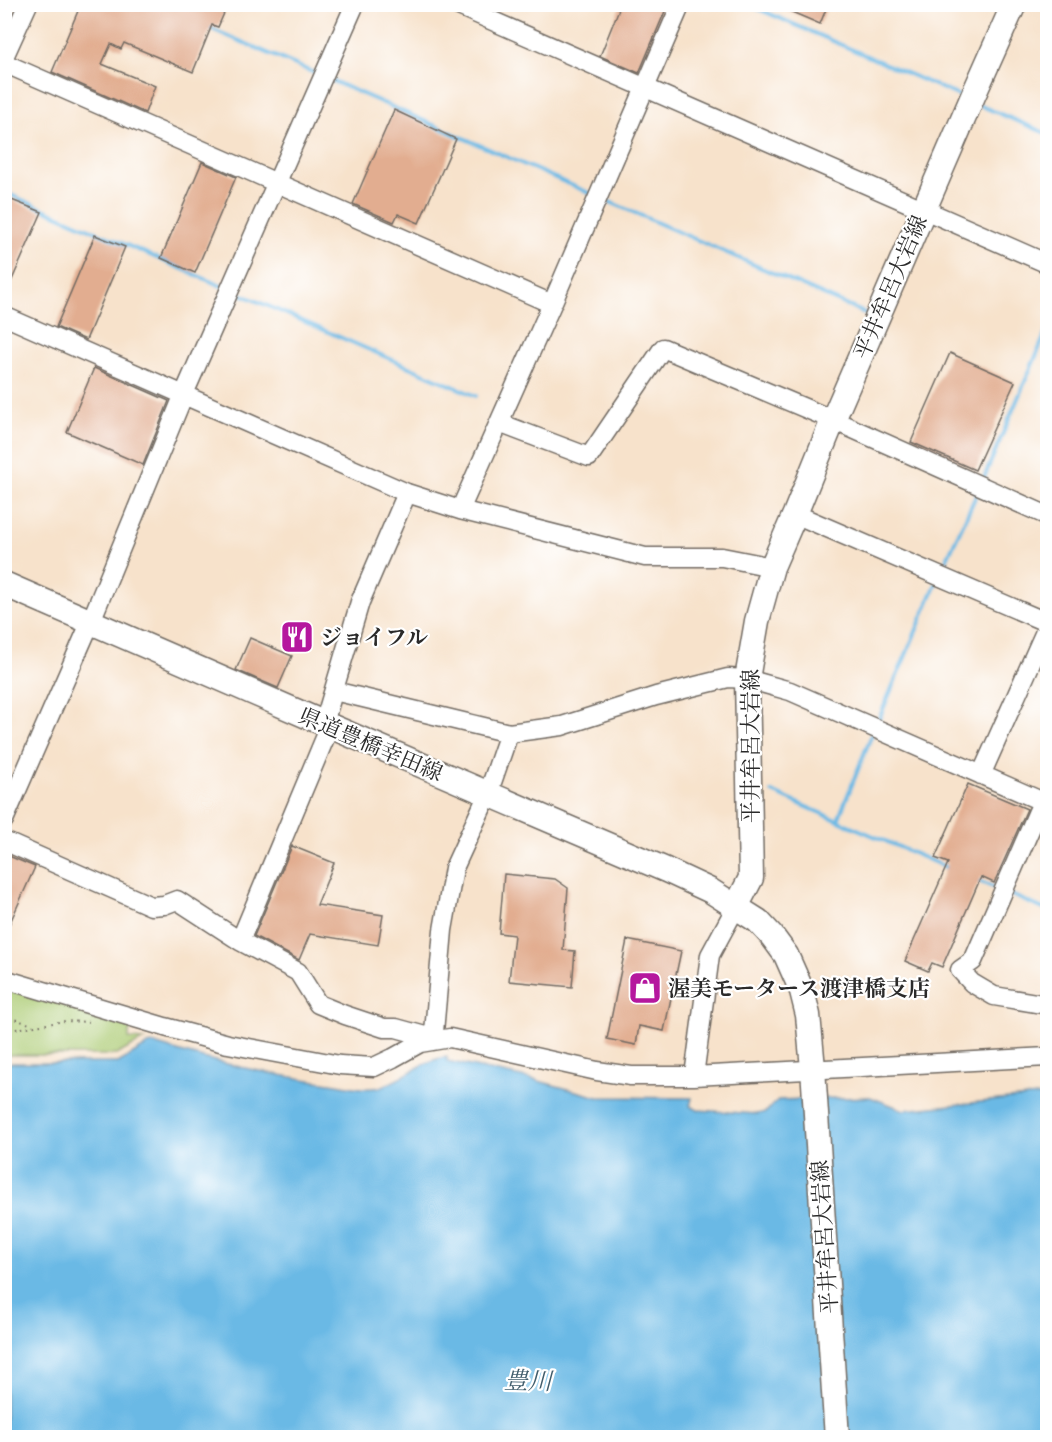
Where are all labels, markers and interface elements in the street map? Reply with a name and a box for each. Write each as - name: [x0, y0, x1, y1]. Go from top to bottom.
- street label: 平井牟呂大岩線: [848, 211, 938, 365]
- restaurant icon: ジョイフル: [279, 619, 315, 655]
- place label: ジョイフル: [320, 624, 428, 656]
- street label: 平井牟呂大岩線: [737, 669, 769, 823]
- street label: 県道豊橋幸田線: [293, 702, 447, 792]
- shop icon: 渥美モータース渡津橋支店: [627, 970, 663, 1006]
- place label: 渥美モータース渡津橋支店: [668, 975, 930, 1007]
- street label: 平井牟呂大岩線: [806, 1159, 848, 1315]
- water label: 豊川: [504, 1366, 555, 1400]

